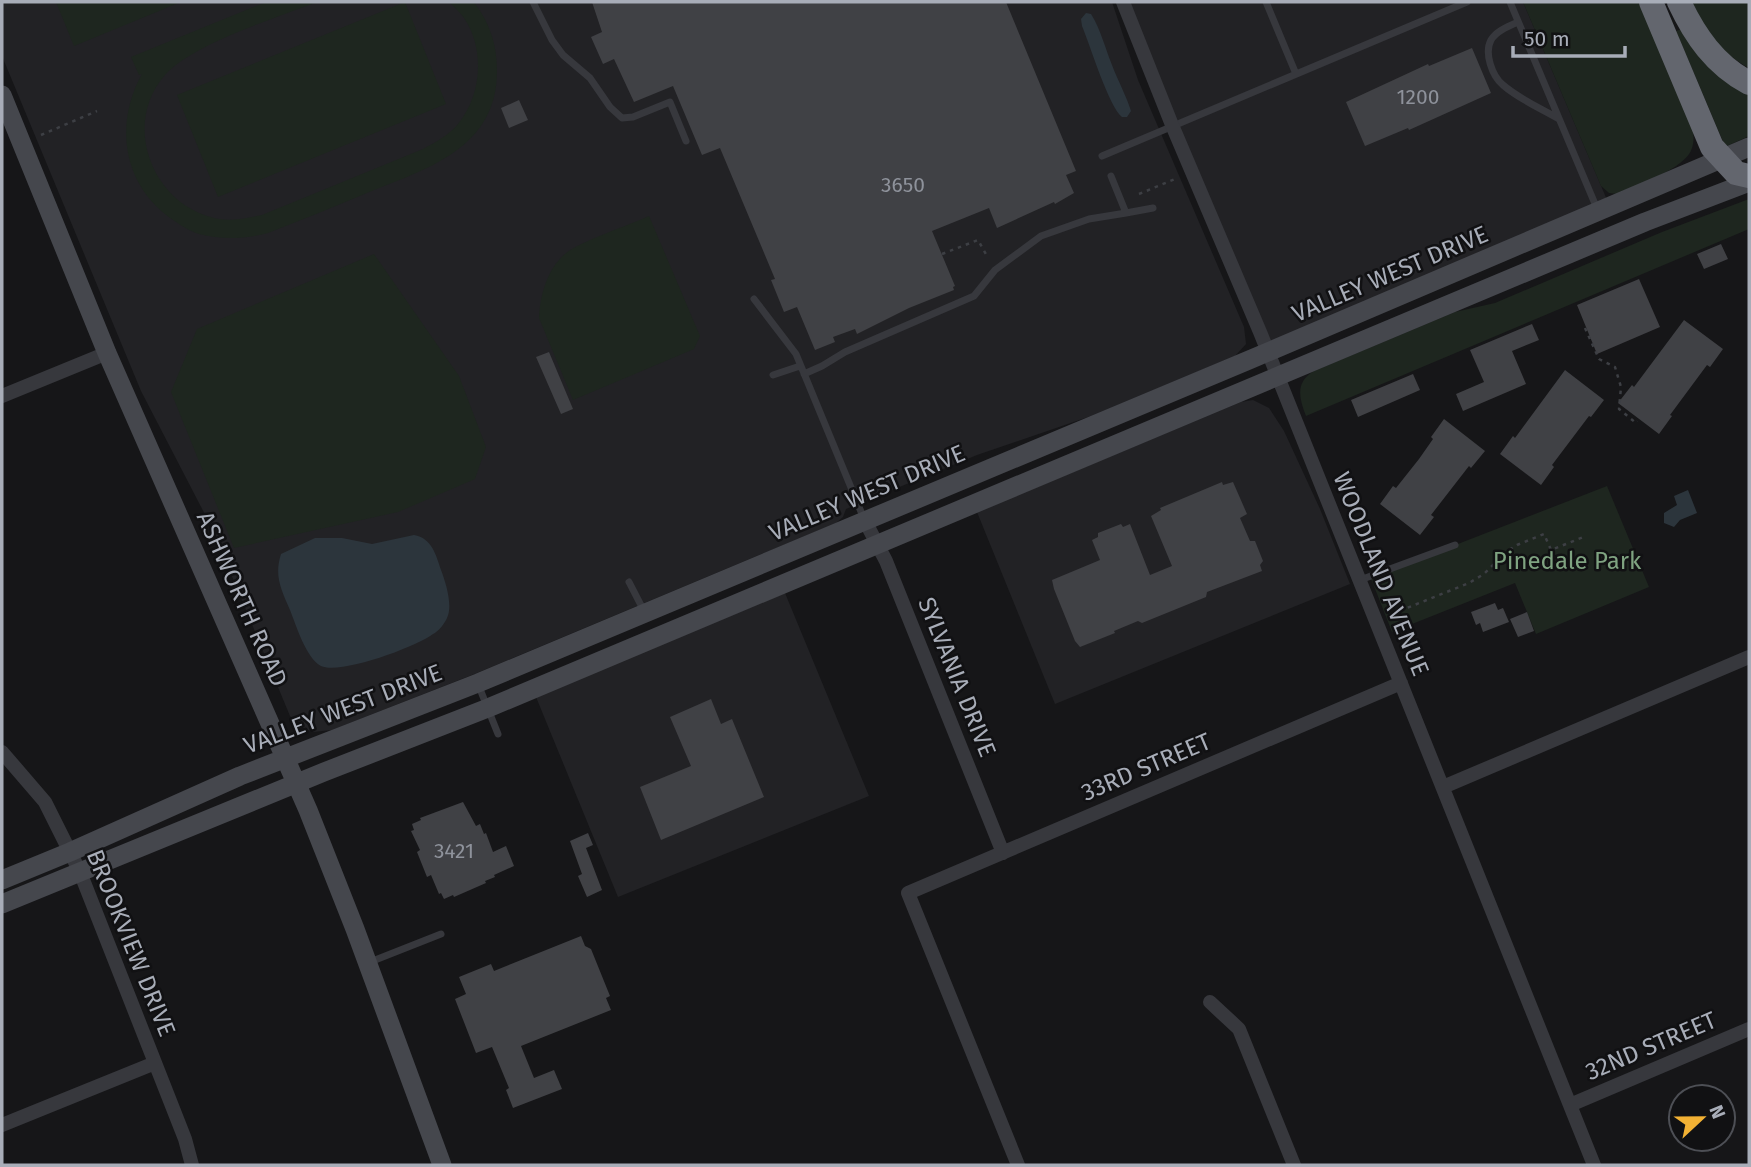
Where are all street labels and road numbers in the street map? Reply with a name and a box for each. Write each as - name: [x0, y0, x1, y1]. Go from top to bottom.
- street label: VALLEY WEST DRIVE: [1288, 220, 1492, 328]
- street label: VALLEY WEST DRIVE: [765, 439, 969, 547]
- street label: WOODLAND AVENUE: [1327, 468, 1435, 680]
- street label: ASHWORTH ROAD: [191, 507, 293, 691]
- street label: SYLVANIA DRIVE: [912, 593, 1002, 761]
- street label: VALLEY WEST DRIVE: [240, 658, 446, 760]
- street label: 33RD STREET: [1077, 727, 1215, 807]
- street label: BROOKVIEW DRIVE: [81, 846, 181, 1040]
- street label: 32ND STREET: [1581, 1006, 1721, 1086]

